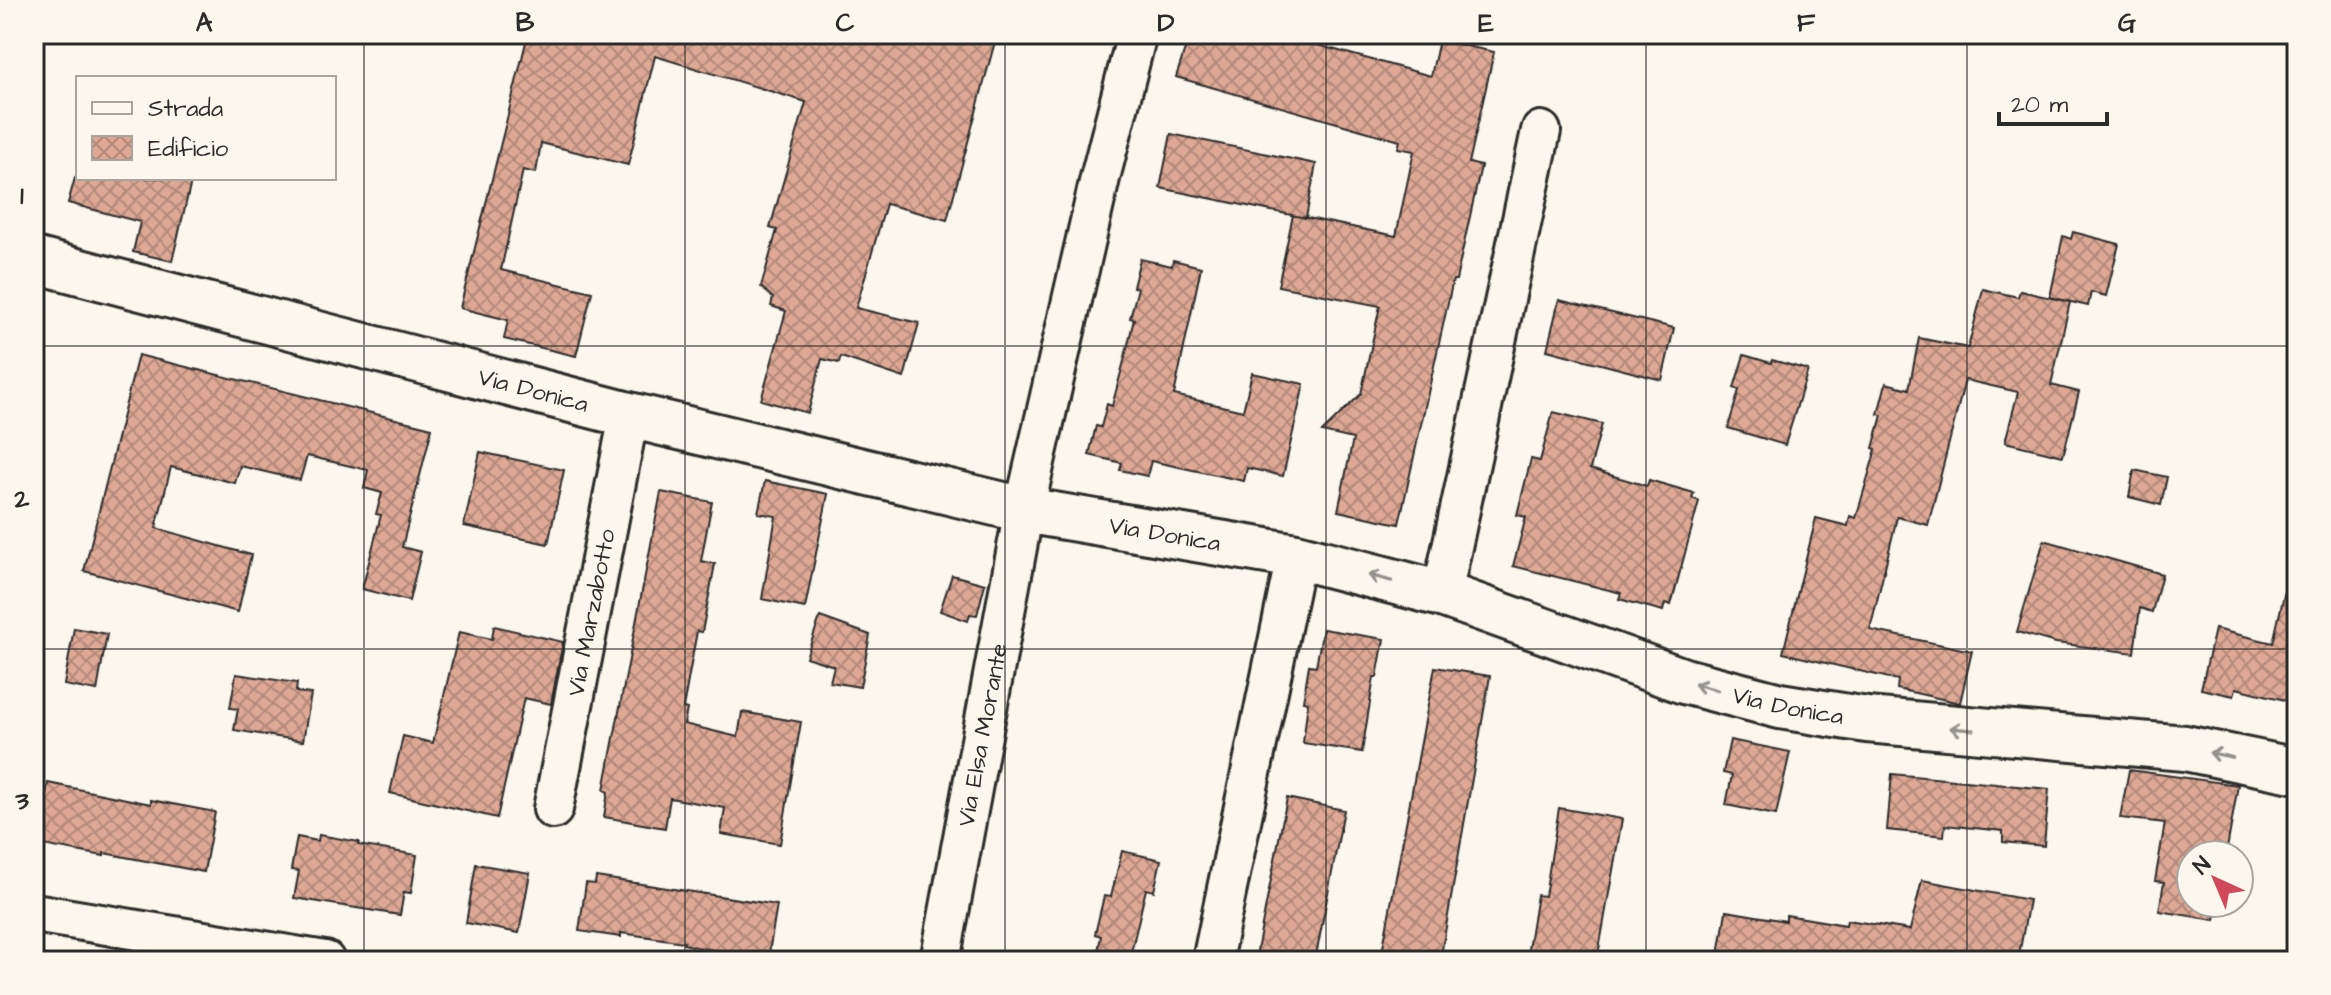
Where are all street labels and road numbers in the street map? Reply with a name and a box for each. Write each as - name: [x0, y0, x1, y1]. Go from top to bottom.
- street label: Via Donica: [474, 360, 592, 422]
- street label: Via Donica: [1106, 509, 1223, 561]
- street label: Via Marzabotto: [559, 526, 625, 699]
- street label: Via Elsa Morante: [949, 641, 1017, 830]
- street label: Via Donica: [1729, 678, 1846, 734]

